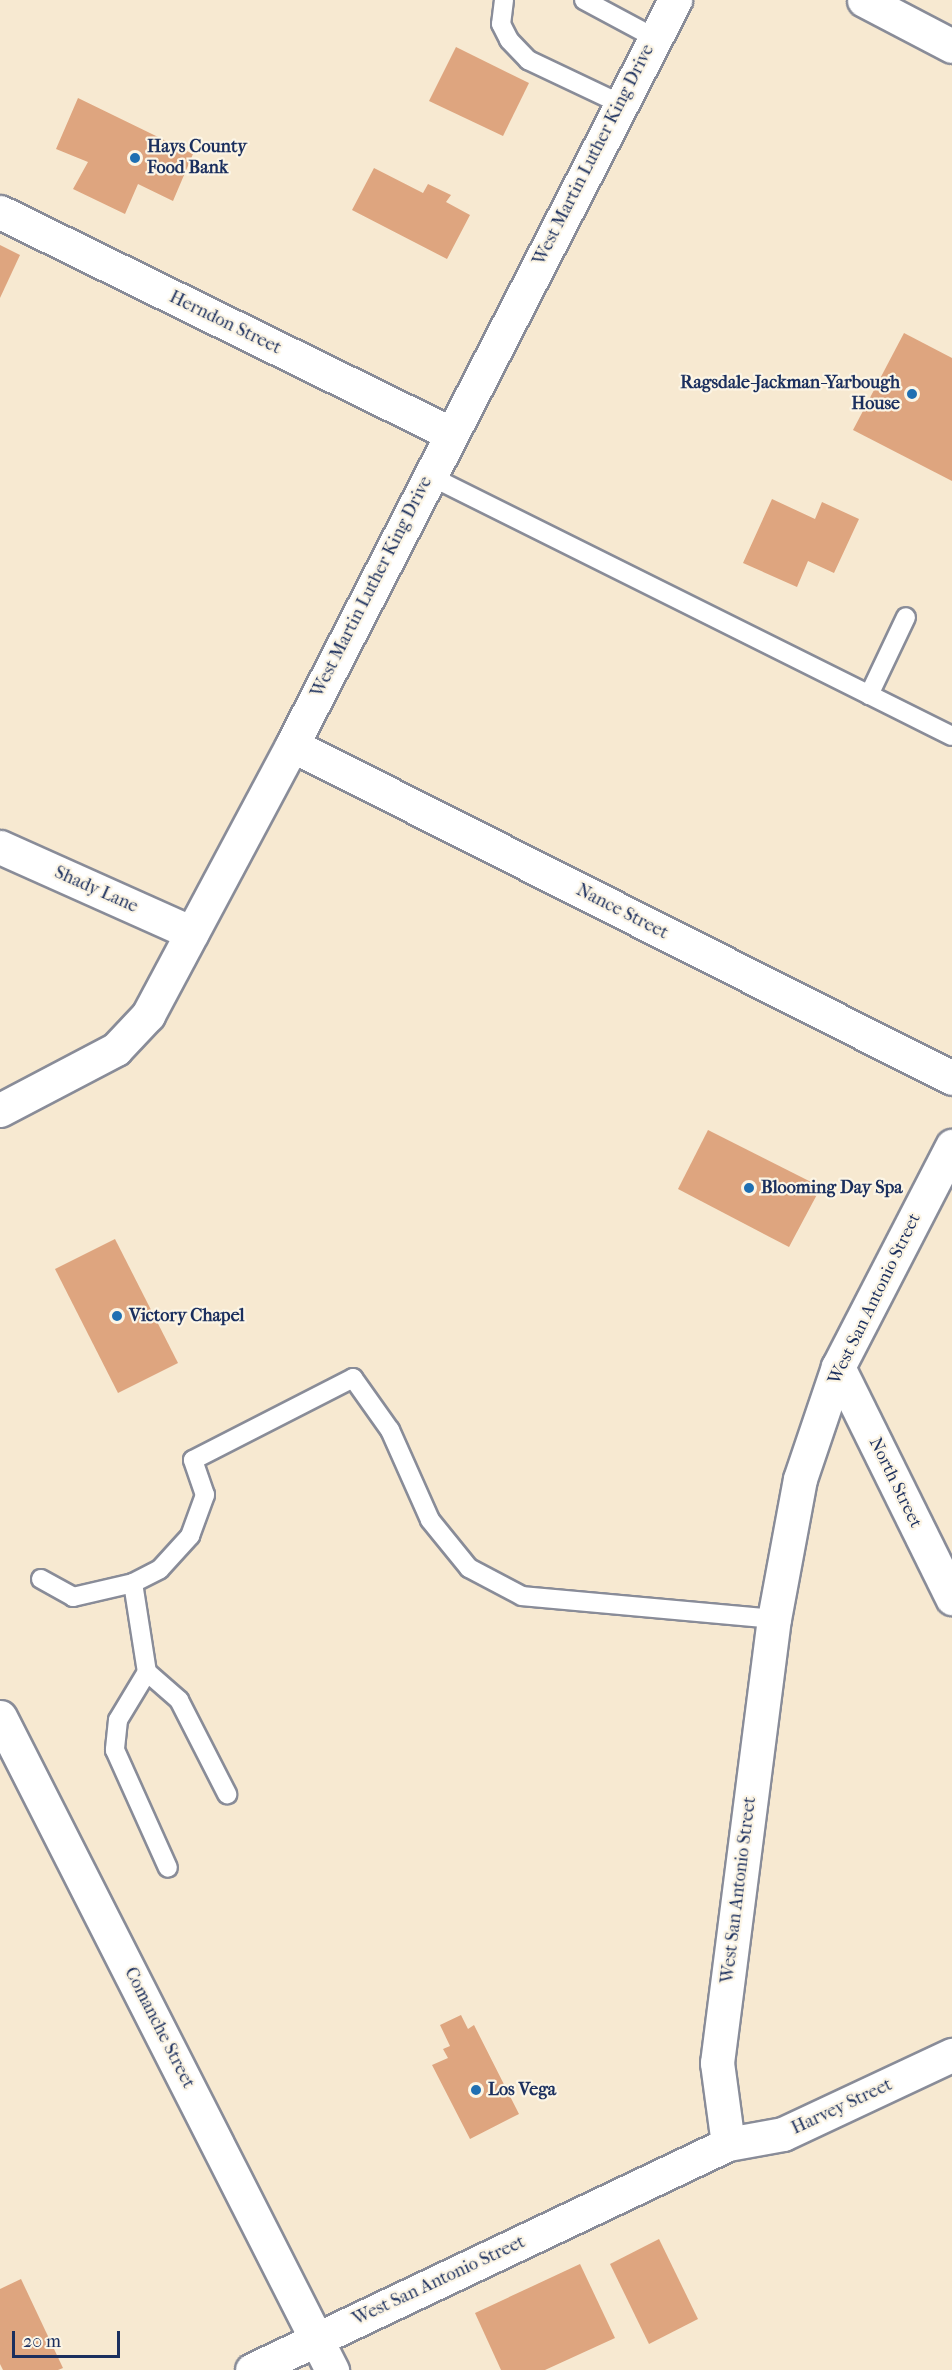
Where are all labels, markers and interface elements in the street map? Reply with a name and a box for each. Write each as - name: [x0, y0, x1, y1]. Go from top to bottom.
- street label: West Martin Luther King Drive: [529, 41, 659, 269]
- place label: Hays County Food Bank: [147, 137, 247, 180]
- marker: Hays County Food Bank: [128, 151, 142, 165]
- street label: Herndon Street: [166, 287, 284, 359]
- place label: Ragsdale-Jackman-Yarbough House: [680, 373, 900, 416]
- marker: Ragsdale-Jackman-Yarbough House: [905, 387, 919, 401]
- street label: West Martin Luther King Drive: [307, 473, 437, 701]
- street label: Shady Lane: [51, 862, 141, 918]
- street label: Nance Street: [572, 880, 672, 944]
- place label: Blooming Day Spa: [761, 1177, 903, 1199]
- marker: Blooming Day Spa: [742, 1181, 756, 1195]
- street label: West San Antonio Street: [824, 1210, 926, 1388]
- place label: Victory Chapel: [129, 1305, 244, 1327]
- marker: Victory Chapel: [110, 1309, 124, 1323]
- street label: North Street: [864, 1434, 926, 1532]
- street label: West San Antonio Street: [717, 1795, 761, 1985]
- street label: Comanche Street: [119, 1964, 199, 2092]
- street label: Harvey Street: [788, 2074, 896, 2140]
- place label: Los Vega: [488, 2079, 556, 2101]
- marker: Los Vega: [469, 2083, 483, 2097]
- street label: West San Antonio Street: [349, 2232, 529, 2330]
- scale bar: [15, 2319, 123, 2357]
- text: 20 m: [23, 2331, 61, 2352]

